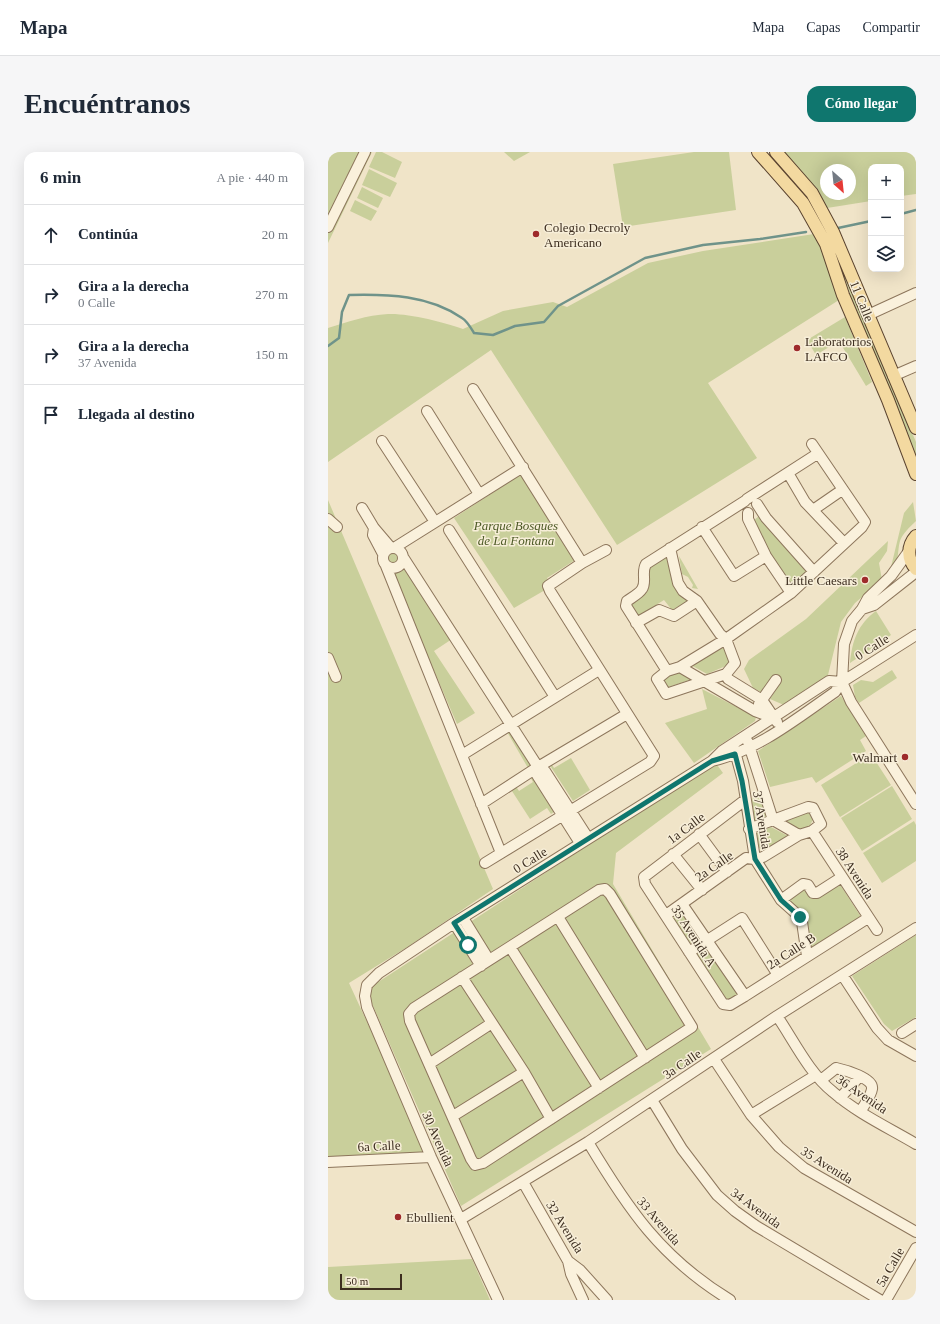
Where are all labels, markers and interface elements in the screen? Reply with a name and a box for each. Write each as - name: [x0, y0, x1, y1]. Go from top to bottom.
- text: Mapa: [20, 17, 68, 38]
- text: Mapa: [752, 20, 784, 35]
- text: Capas: [806, 20, 840, 35]
- text: Compartir: [862, 20, 920, 35]
- button: Cómo llegar: [807, 86, 916, 122]
- text: Encuéntranos: [24, 88, 190, 119]
- north arrow: [820, 164, 856, 200]
- map controls: [868, 164, 904, 272]
- button: +: [868, 164, 904, 200]
- text: 6 min: [40, 168, 81, 187]
- text: A pie · 440 m: [217, 170, 288, 185]
- button: −: [868, 200, 904, 236]
- place label: Colegio Decroly Americano: [544, 220, 631, 250]
- icon: ahead: [40, 224, 62, 246]
- text: Continúa: [78, 226, 138, 242]
- text: 20 m: [262, 227, 288, 242]
- marker: Colegio Decroly Americano: [531, 229, 541, 239]
- button: layers: [868, 236, 904, 272]
- text: Gira a la derecha: [78, 278, 189, 294]
- street label: 11 Calle: [847, 278, 877, 324]
- icon: right: [40, 284, 62, 306]
- text: 270 m: [255, 287, 288, 302]
- text: 0 Calle: [78, 295, 115, 310]
- place label: Laboratorios LAFCO: [805, 334, 871, 364]
- text: Gira a la derecha: [78, 338, 189, 354]
- marker: Laboratorios LAFCO: [792, 343, 802, 353]
- icon: right: [40, 344, 62, 366]
- text: 150 m: [255, 347, 288, 362]
- text: 37 Avenida: [78, 355, 137, 370]
- icon: arrive: [40, 404, 62, 426]
- text: Llegada al destino: [78, 406, 195, 422]
- park label: Parque Bosques de La Fontana: [473, 518, 558, 548]
- place label: Little Caesars: [785, 573, 857, 588]
- marker: Little Caesars: [860, 575, 870, 585]
- street label: 0 Calle: [852, 631, 892, 663]
- place label: Walmart: [853, 750, 897, 765]
- marker: Walmart: [900, 752, 910, 762]
- street label: 37 Avenida: [750, 790, 774, 850]
- street label: 1a Calle: [664, 809, 708, 847]
- street label: 0 Calle: [510, 844, 550, 876]
- street label: 38 Avenida: [833, 844, 877, 902]
- street label: 2a Calle: [692, 847, 736, 884]
- street label: 35 Avenida A: [669, 902, 720, 970]
- route end: [791, 908, 809, 926]
- street label: 2a Calle B: [764, 930, 818, 972]
- route start: [459, 936, 477, 954]
- street label: 3a Calle: [660, 1046, 704, 1082]
- street label: 36 Avenida: [834, 1071, 891, 1117]
- street label: 30 Avenida: [419, 1109, 457, 1169]
- street label: 6a Calle: [357, 1137, 401, 1155]
- street label: 35 Avenida: [798, 1143, 856, 1187]
- street label: 34 Avenida: [728, 1185, 784, 1231]
- street label: 33 Avenida: [634, 1194, 684, 1248]
- street label: 32 Avenida: [543, 1198, 587, 1256]
- place label: Ebullient: [406, 1210, 454, 1225]
- marker: Ebullient: [393, 1212, 403, 1222]
- street label: 5a Calle: [873, 1244, 907, 1289]
- scale bar: [340, 1272, 402, 1291]
- text: 50 m: [346, 1275, 368, 1287]

